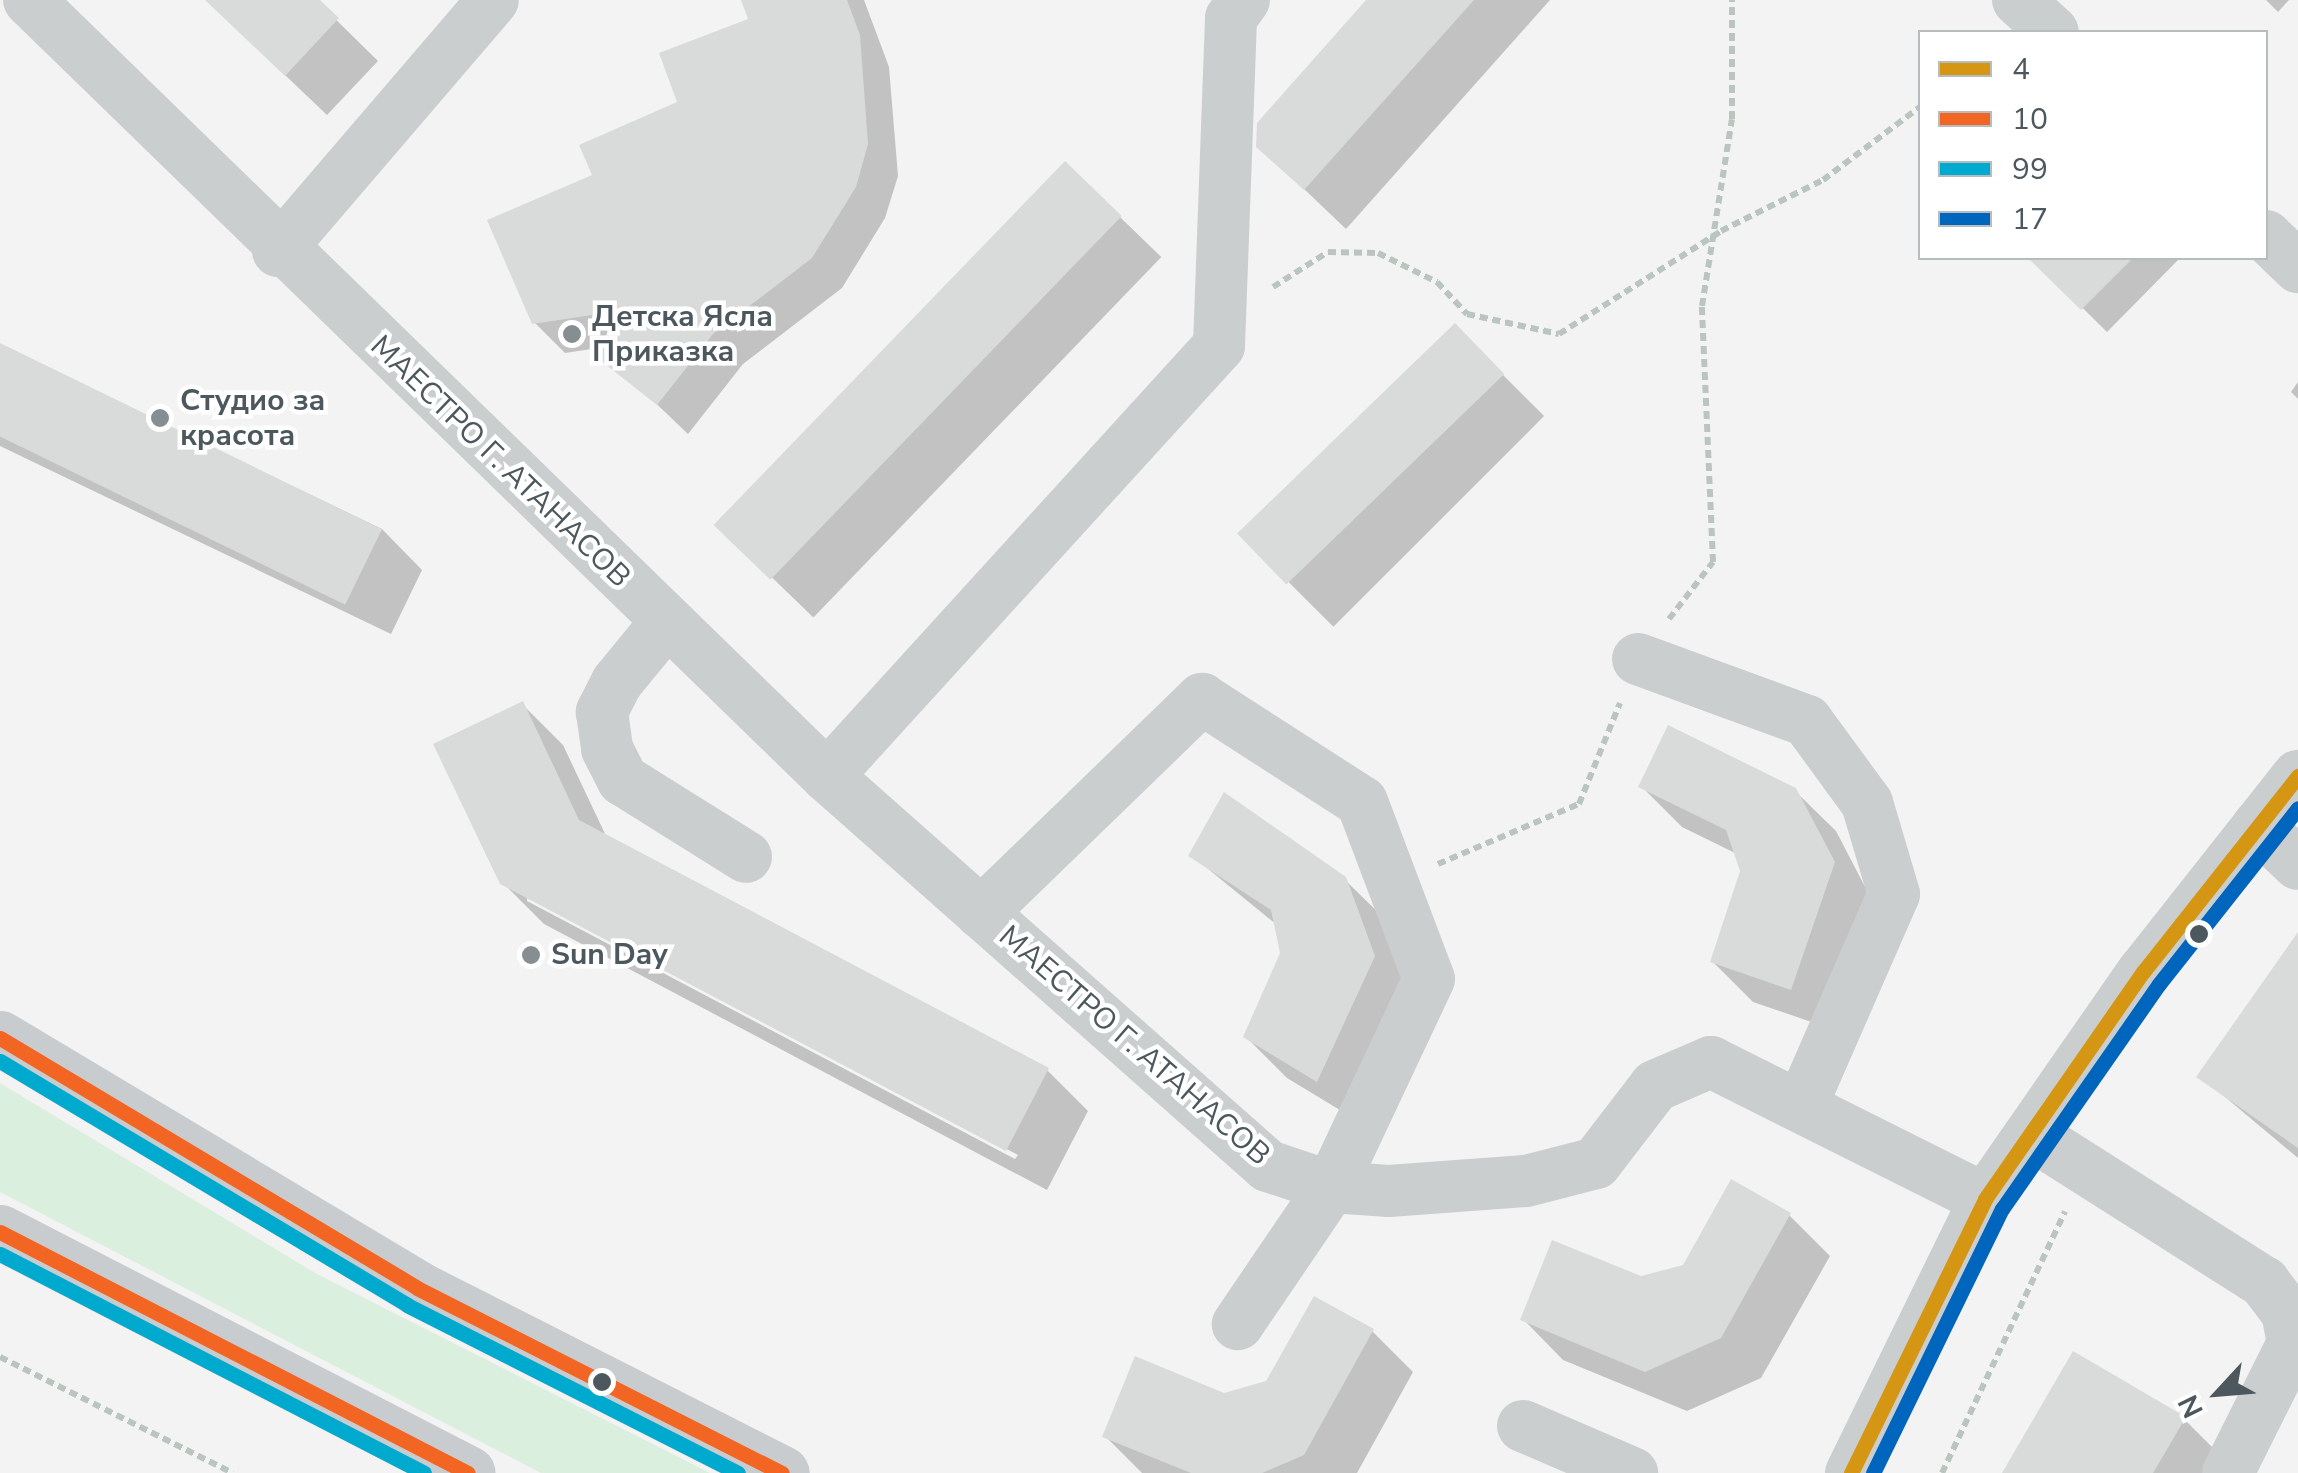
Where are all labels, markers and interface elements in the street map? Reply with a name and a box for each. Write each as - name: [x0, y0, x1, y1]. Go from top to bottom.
- legend: [1918, 30, 2268, 260]
- text: 4: [2012, 49, 2030, 90]
- text: 10: [2012, 99, 2048, 140]
- text: 99: [2012, 149, 2048, 190]
- text: 17: [2012, 199, 2048, 240]
- place label: Детска Ясла Приказка: [592, 299, 773, 370]
- marker: Детска Ясла Приказка: [561, 323, 583, 345]
- street label: МАЕСТРО Г. АТАНАСОВ: [363, 329, 637, 595]
- place label: Студио за красота: [180, 383, 325, 454]
- marker: Студио за красота: [149, 407, 171, 429]
- street label: МАЕСТРО Г. АТАНАСОВ: [991, 919, 1277, 1173]
- unlabelled marker: [2189, 924, 2209, 944]
- place label: Sun Day: [551, 937, 668, 973]
- marker: Sun Day: [520, 944, 542, 966]
- north arrow: [2168, 1343, 2268, 1443]
- unlabelled marker: [592, 1372, 612, 1392]
- text: N: [2169, 1388, 2213, 1424]

